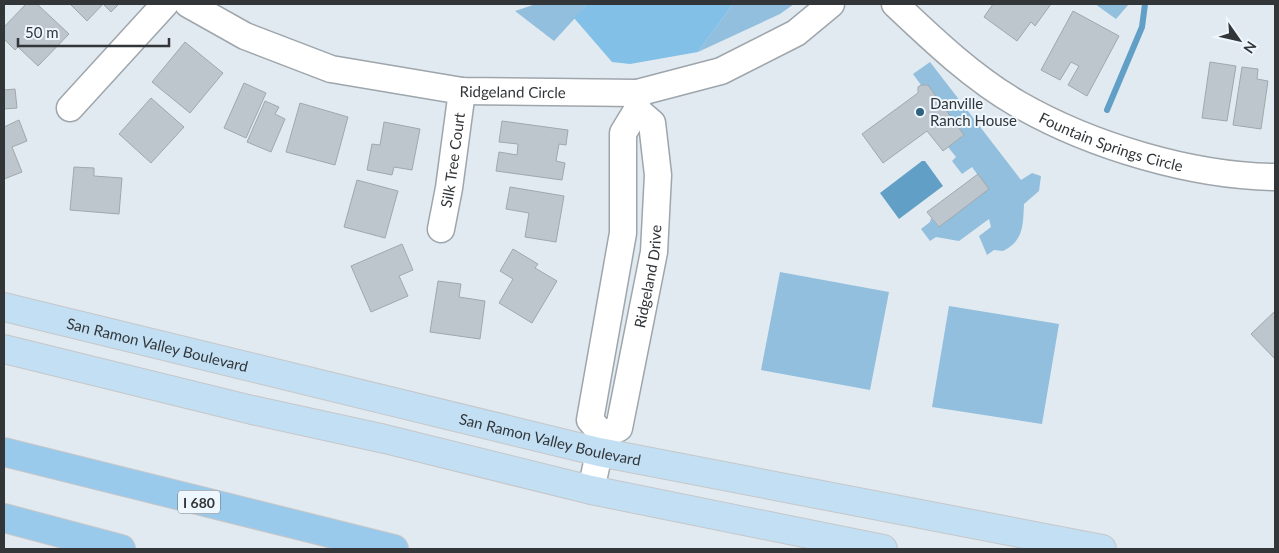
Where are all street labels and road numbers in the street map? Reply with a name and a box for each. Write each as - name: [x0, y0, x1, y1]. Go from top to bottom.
- street label: Ridgeland Circle: [460, 82, 566, 101]
- street label: Fountain Springs Circle: [1036, 108, 1185, 175]
- street label: Silk Tree Court: [436, 111, 468, 209]
- street label: Ridgeland Drive: [630, 224, 664, 329]
- street label: San Ramon Valley Boulevard: [65, 314, 250, 375]
- street label: San Ramon Valley Boulevard: [458, 409, 643, 469]
- road number: I 680: [178, 491, 220, 514]

